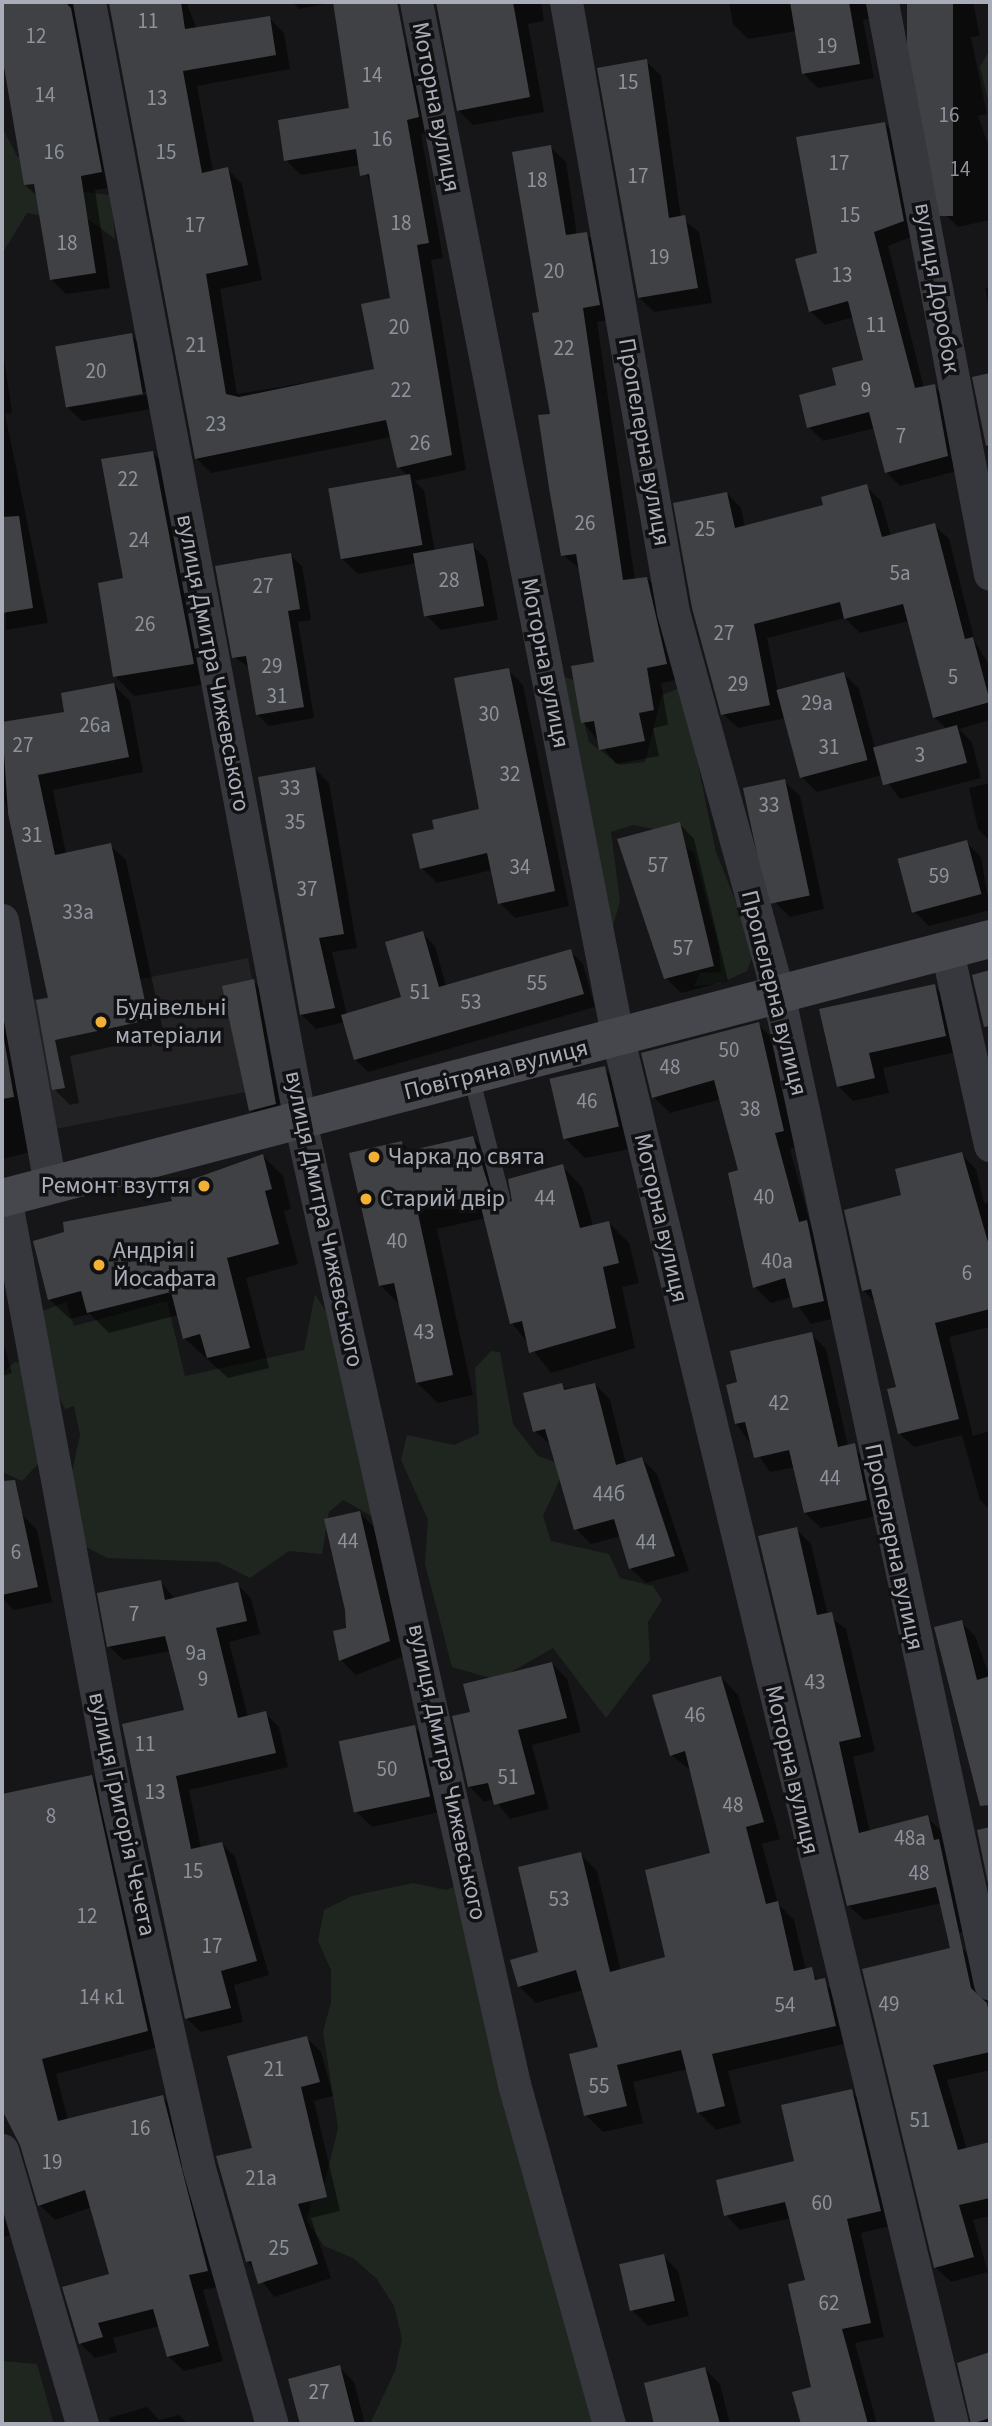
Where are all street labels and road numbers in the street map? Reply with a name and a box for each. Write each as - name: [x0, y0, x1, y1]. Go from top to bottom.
- street label: Моторна вулиця: [405, 20, 467, 194]
- street label: вулиця Доробок: [908, 200, 966, 376]
- street label: Пропелерна вулиця: [612, 336, 676, 548]
- street label: вулиця Дмитра Чижевського: [170, 512, 256, 814]
- street label: Моторна вулиця: [514, 576, 576, 750]
- street label: Пропелерна вулиця: [735, 887, 813, 1099]
- street label: Повітряна вулиця: [401, 1033, 591, 1107]
- street label: вулиця Дмитра Чижевського: [278, 1068, 370, 1370]
- street label: Моторна вулиця: [628, 1131, 694, 1305]
- street label: Пропелерна вулиця: [858, 1441, 930, 1653]
- street label: вулиця Дмитра Чижевського: [401, 1621, 493, 1923]
- street label: Моторна вулиця: [759, 1683, 825, 1857]
- street label: вулиця Григорія Чечета: [82, 1689, 162, 1939]

